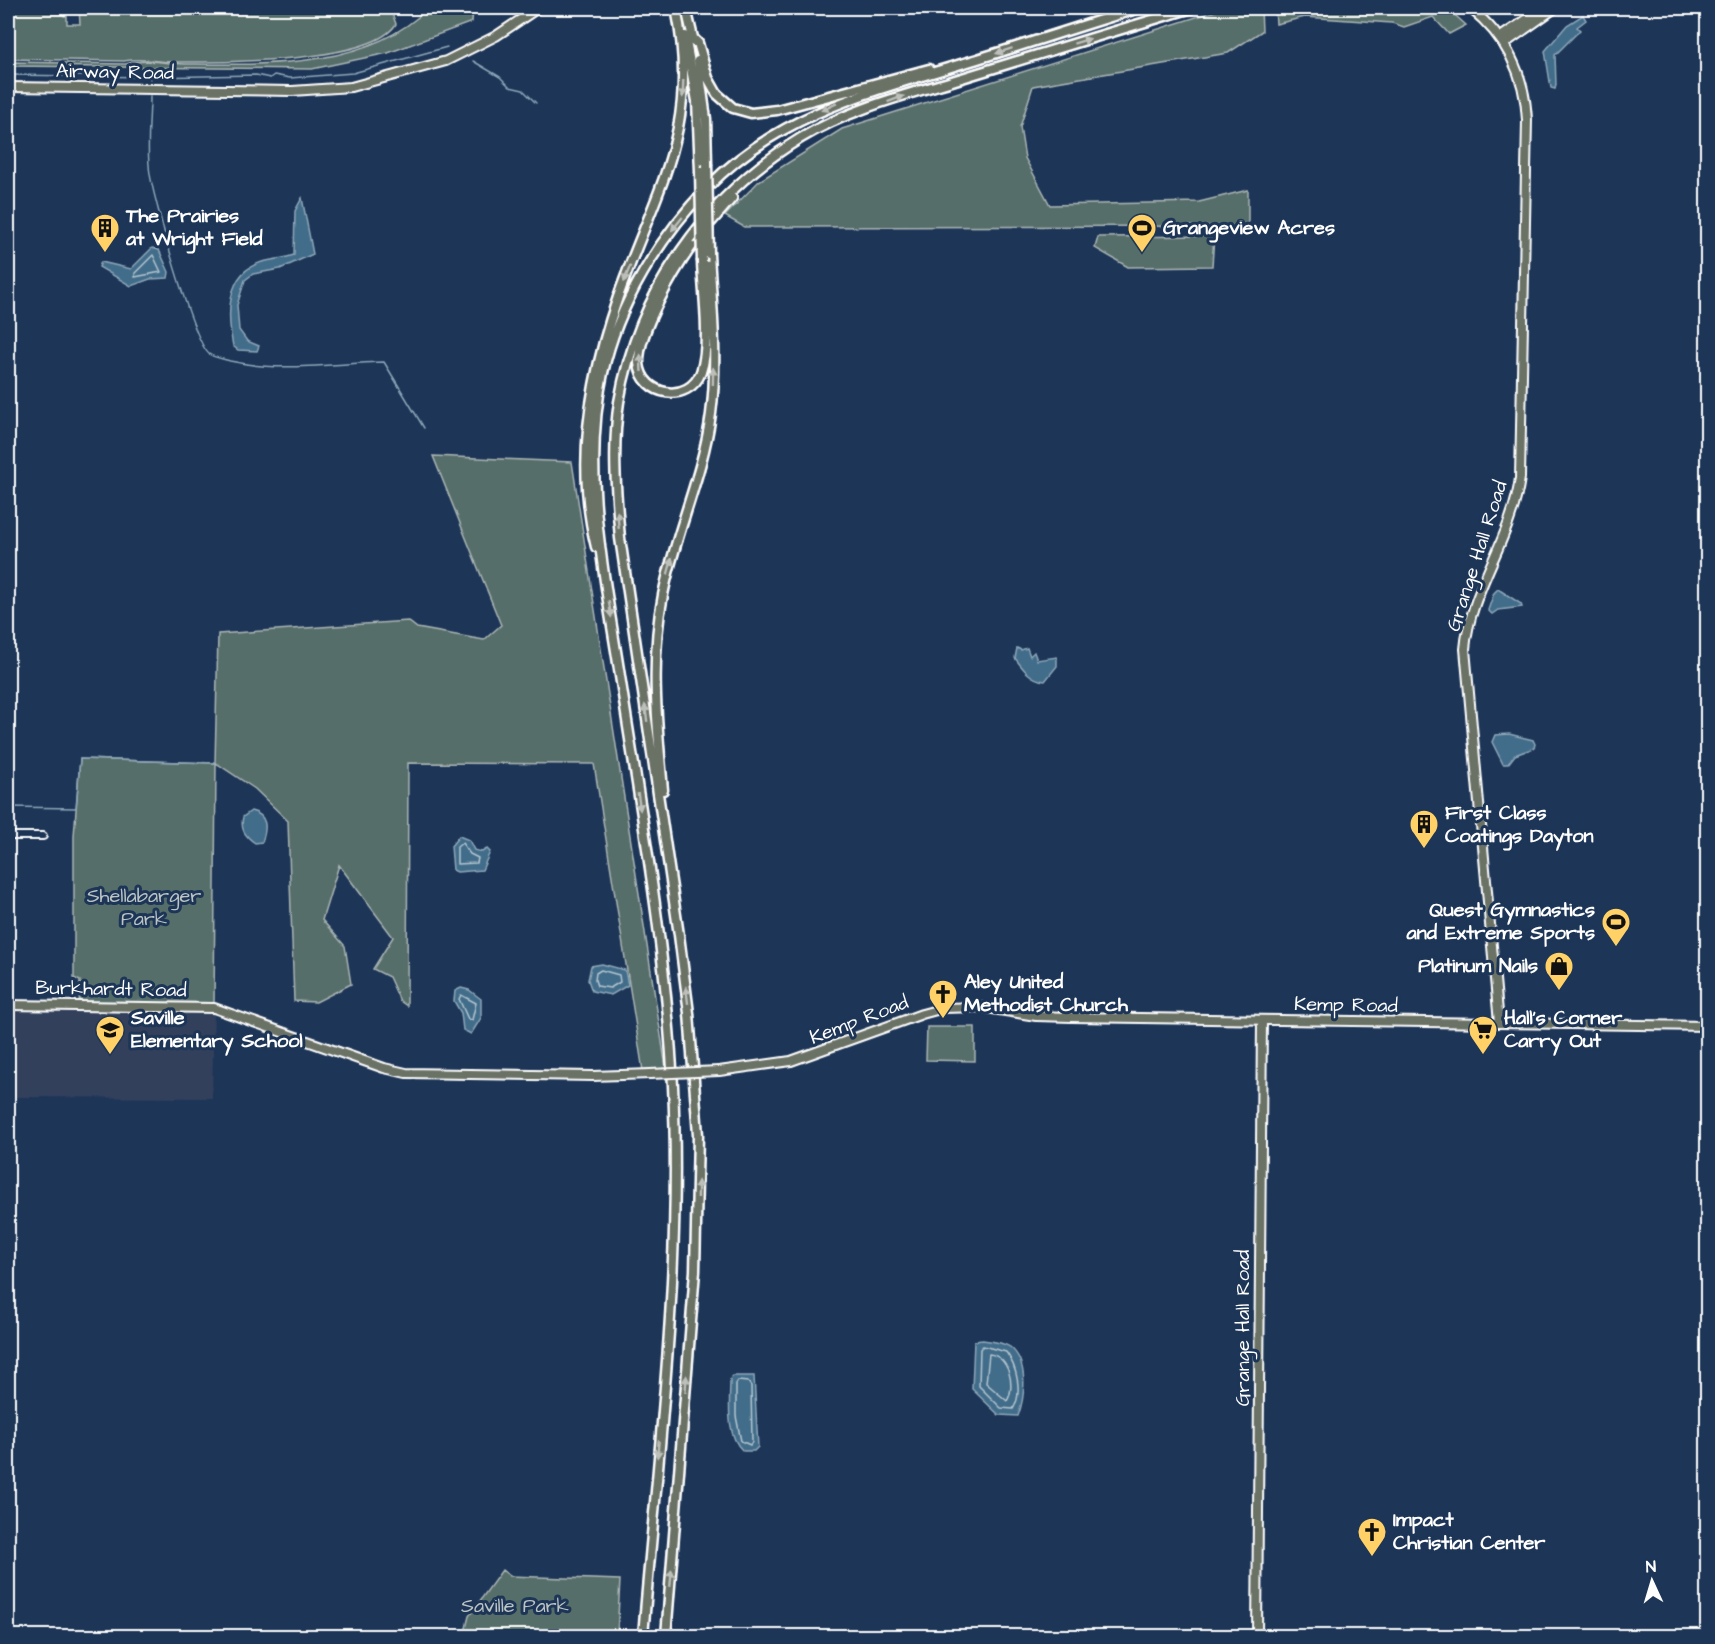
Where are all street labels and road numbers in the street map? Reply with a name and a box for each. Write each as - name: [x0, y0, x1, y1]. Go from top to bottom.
- street label: Airway Road: [56, 57, 174, 88]
- street label: Grange Hall Road: [1439, 477, 1515, 635]
- street label: Burkhardt Road: [35, 974, 187, 1004]
- street label: Kemp Road: [806, 988, 912, 1052]
- street label: Kemp Road: [1294, 990, 1398, 1020]
- street label: Grange Hall Road: [1229, 1250, 1258, 1406]

